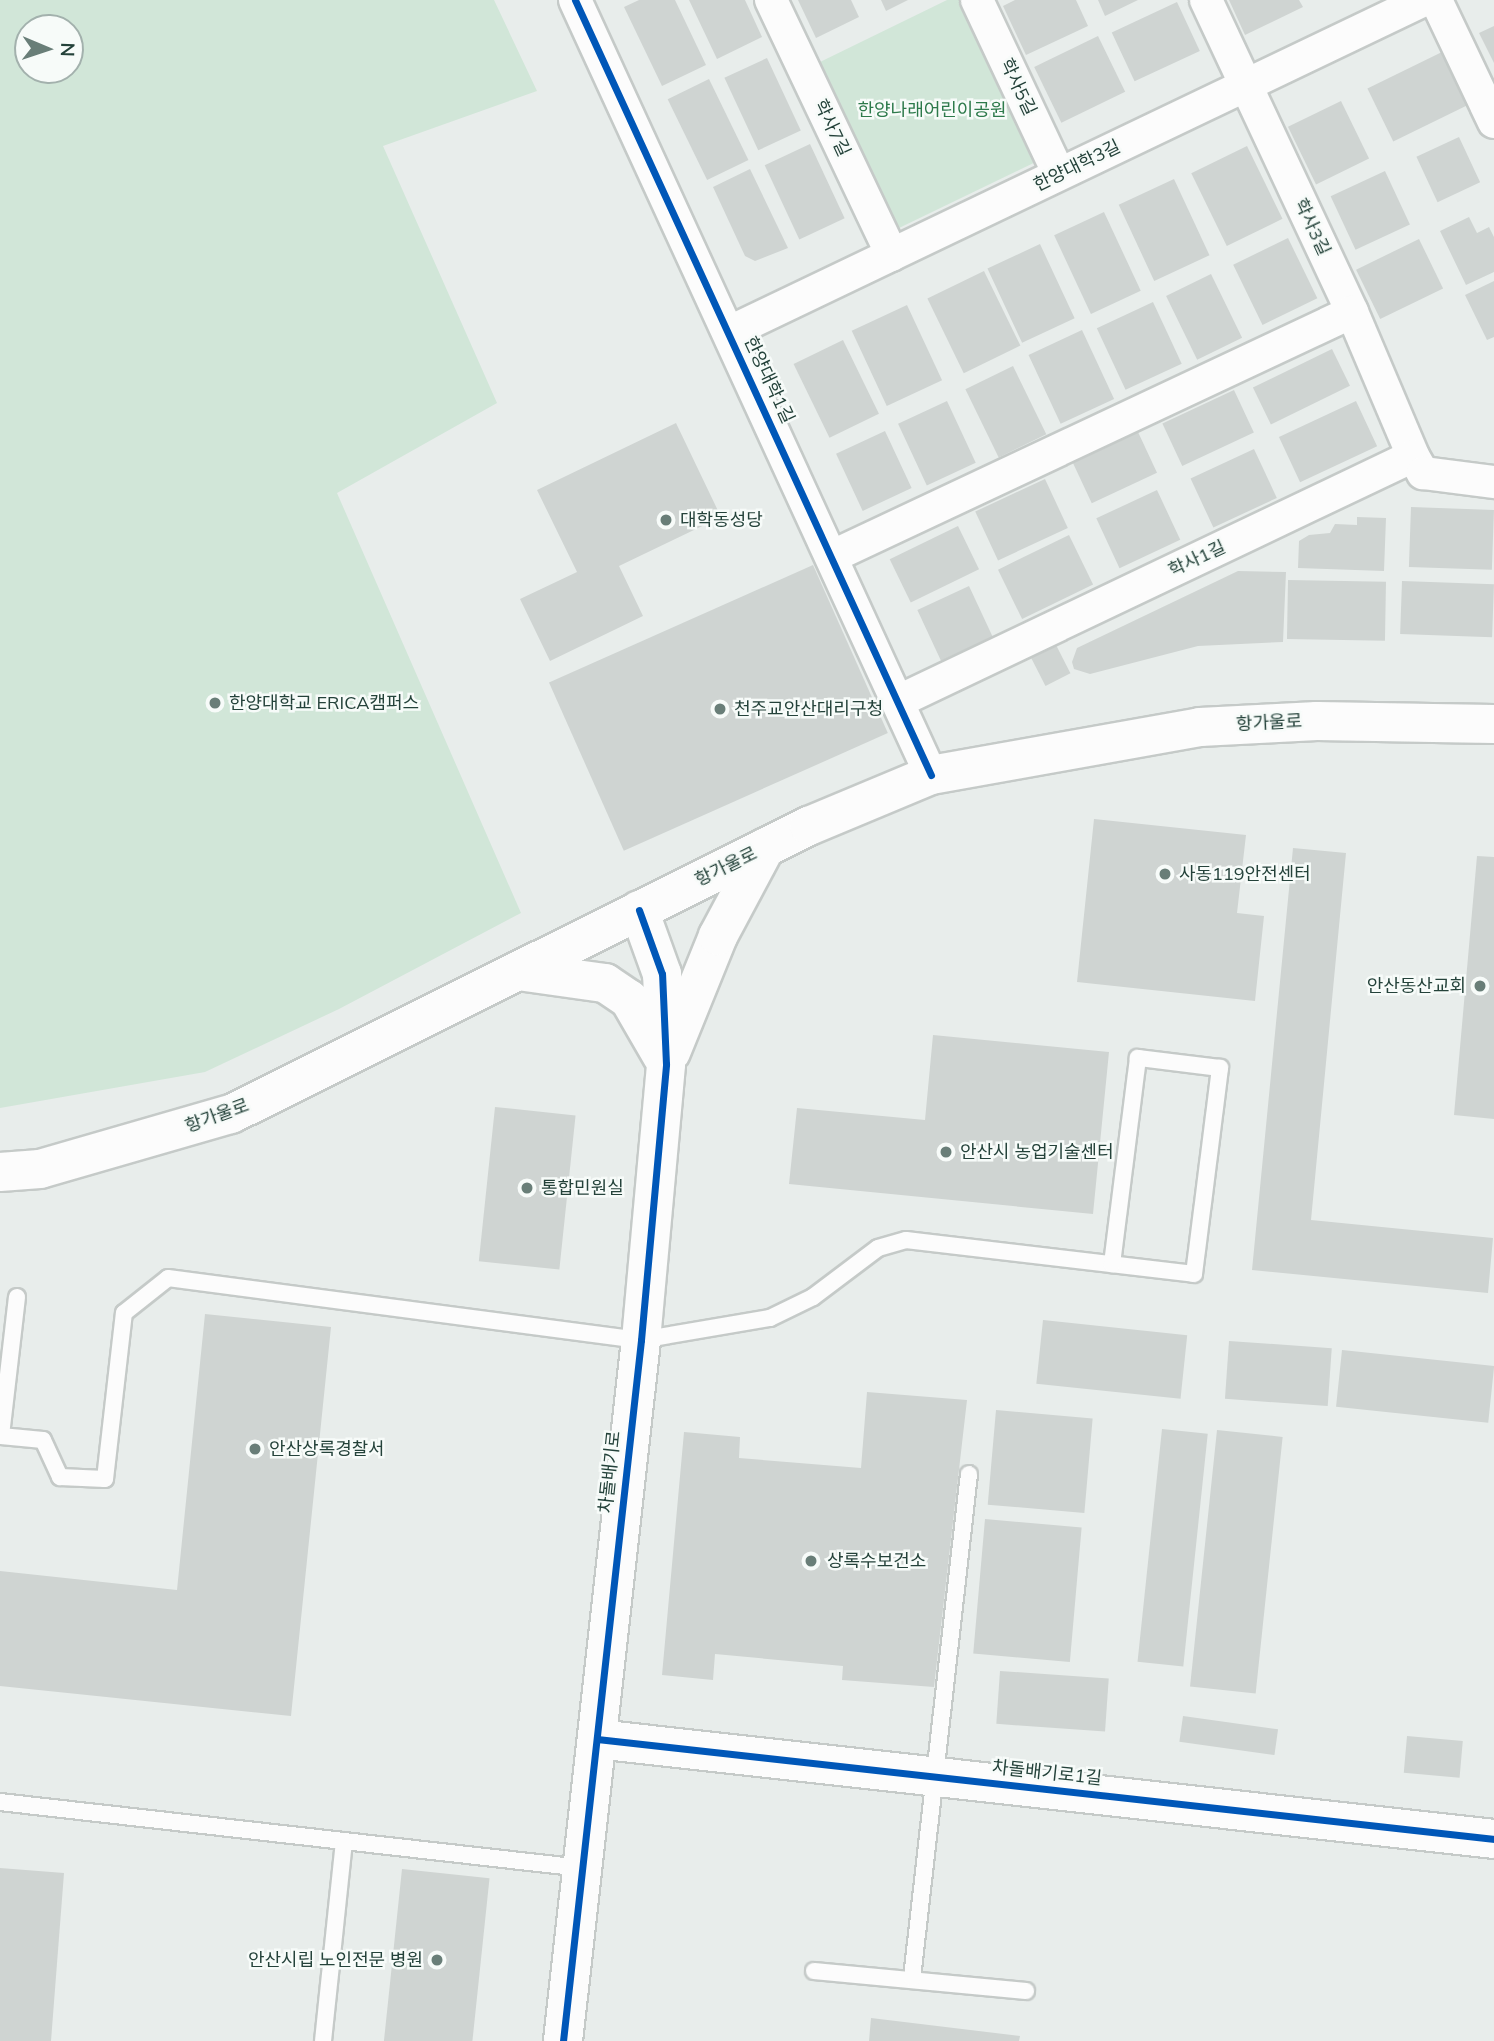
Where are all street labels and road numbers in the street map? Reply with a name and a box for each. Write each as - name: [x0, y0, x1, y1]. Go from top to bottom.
- street label: 학사5길: [995, 55, 1041, 119]
- street label: 학사7길: [809, 96, 855, 160]
- street label: 한양대학3길: [1030, 136, 1124, 196]
- street label: 학사3길: [1289, 195, 1335, 259]
- street label: 한양대학1길: [739, 333, 799, 427]
- street label: 학사1길: [1165, 536, 1229, 582]
- street label: 항가울로: [1235, 710, 1303, 736]
- street label: 항가울로: [691, 843, 761, 891]
- street label: 항가울로: [182, 1095, 252, 1137]
- street label: 차돌배기로: [595, 1430, 625, 1514]
- street label: 차돌배기로1길: [991, 1757, 1103, 1789]

